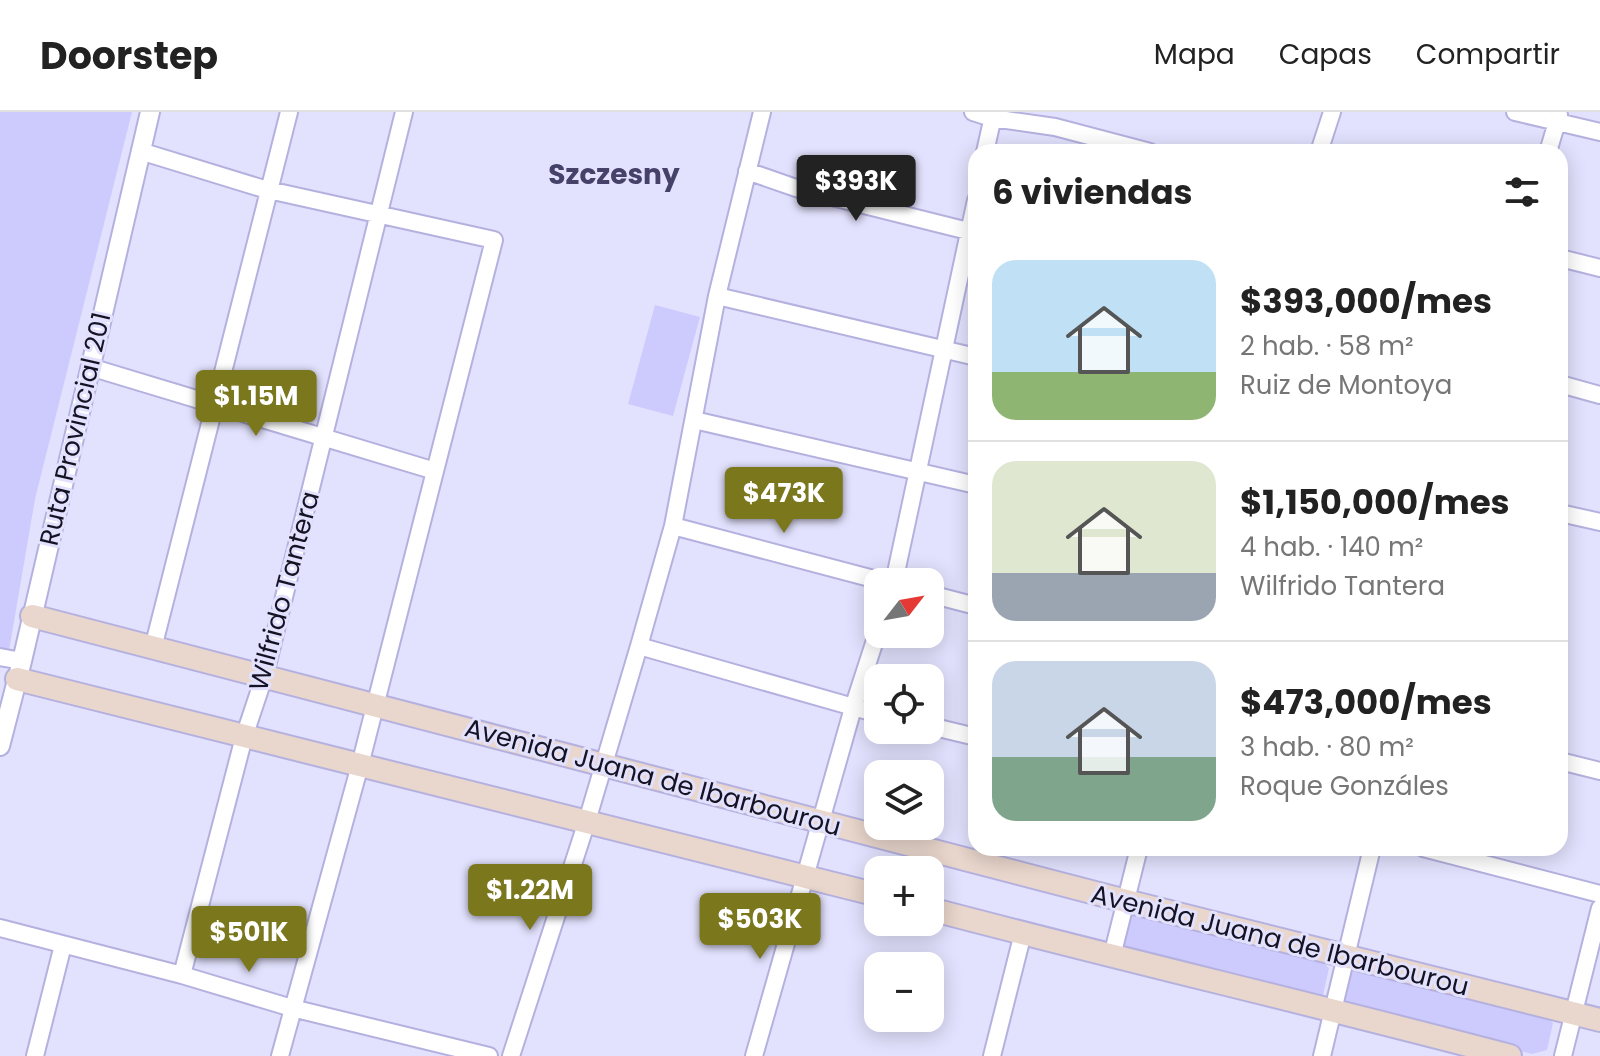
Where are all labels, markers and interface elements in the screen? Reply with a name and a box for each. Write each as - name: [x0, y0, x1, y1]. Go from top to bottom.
- text: Doorstep: [40, 29, 218, 82]
- text: Mapa: [1154, 35, 1235, 74]
- text: Capas: [1279, 35, 1372, 74]
- text: Compartir: [1416, 35, 1560, 74]
- district label: Szczesny: [548, 155, 680, 194]
- pin: $393K: [800, 155, 912, 223]
- text: $393K: [815, 163, 897, 199]
- text: 6 viviendas: [992, 168, 1193, 216]
- icon: filters: [1500, 170, 1544, 214]
- text: $393,000/mes: [1240, 277, 1492, 325]
- icon: home: [1056, 292, 1152, 388]
- street label: Ruta Provincial 201: [31, 309, 119, 549]
- text: 2 hab. · 58 m²: [1240, 328, 1414, 364]
- text: Ruiz de Montoya: [1240, 367, 1452, 403]
- pin: $1.15M: [191, 370, 321, 438]
- text: $1.15M: [214, 378, 298, 414]
- pin: $473K: [728, 467, 840, 535]
- text: $473K: [743, 475, 825, 511]
- text: $1,150,000/mes: [1240, 478, 1510, 526]
- street label: Wilfrido Tantera: [240, 487, 328, 695]
- icon: home: [1056, 493, 1152, 589]
- text: 4 hab. · 140 m²: [1240, 529, 1423, 565]
- north arrow: [864, 568, 944, 648]
- map controls: [864, 568, 944, 1032]
- text: Wilfrido Tantera: [1240, 568, 1445, 604]
- button: locate: [864, 664, 944, 744]
- text: $473,000/mes: [1240, 678, 1492, 726]
- icon: home: [1056, 693, 1152, 789]
- street label: Avenida Juana de Ibarbourou: [461, 709, 845, 845]
- text: 3 hab. · 80 m²: [1240, 729, 1414, 765]
- button: layers: [864, 760, 944, 840]
- text: Roque Gonzáles: [1240, 768, 1449, 804]
- button: +: [864, 856, 944, 936]
- pin: $1.22M: [465, 864, 595, 932]
- text: $1.22M: [486, 872, 574, 908]
- street label: Avenida Juana de Ibarbourou: [1087, 876, 1473, 1004]
- pin: $503K: [704, 893, 816, 961]
- text: $503K: [718, 901, 802, 937]
- pin: $501K: [193, 906, 305, 974]
- text: $501K: [210, 914, 288, 950]
- button: −: [864, 952, 944, 1032]

